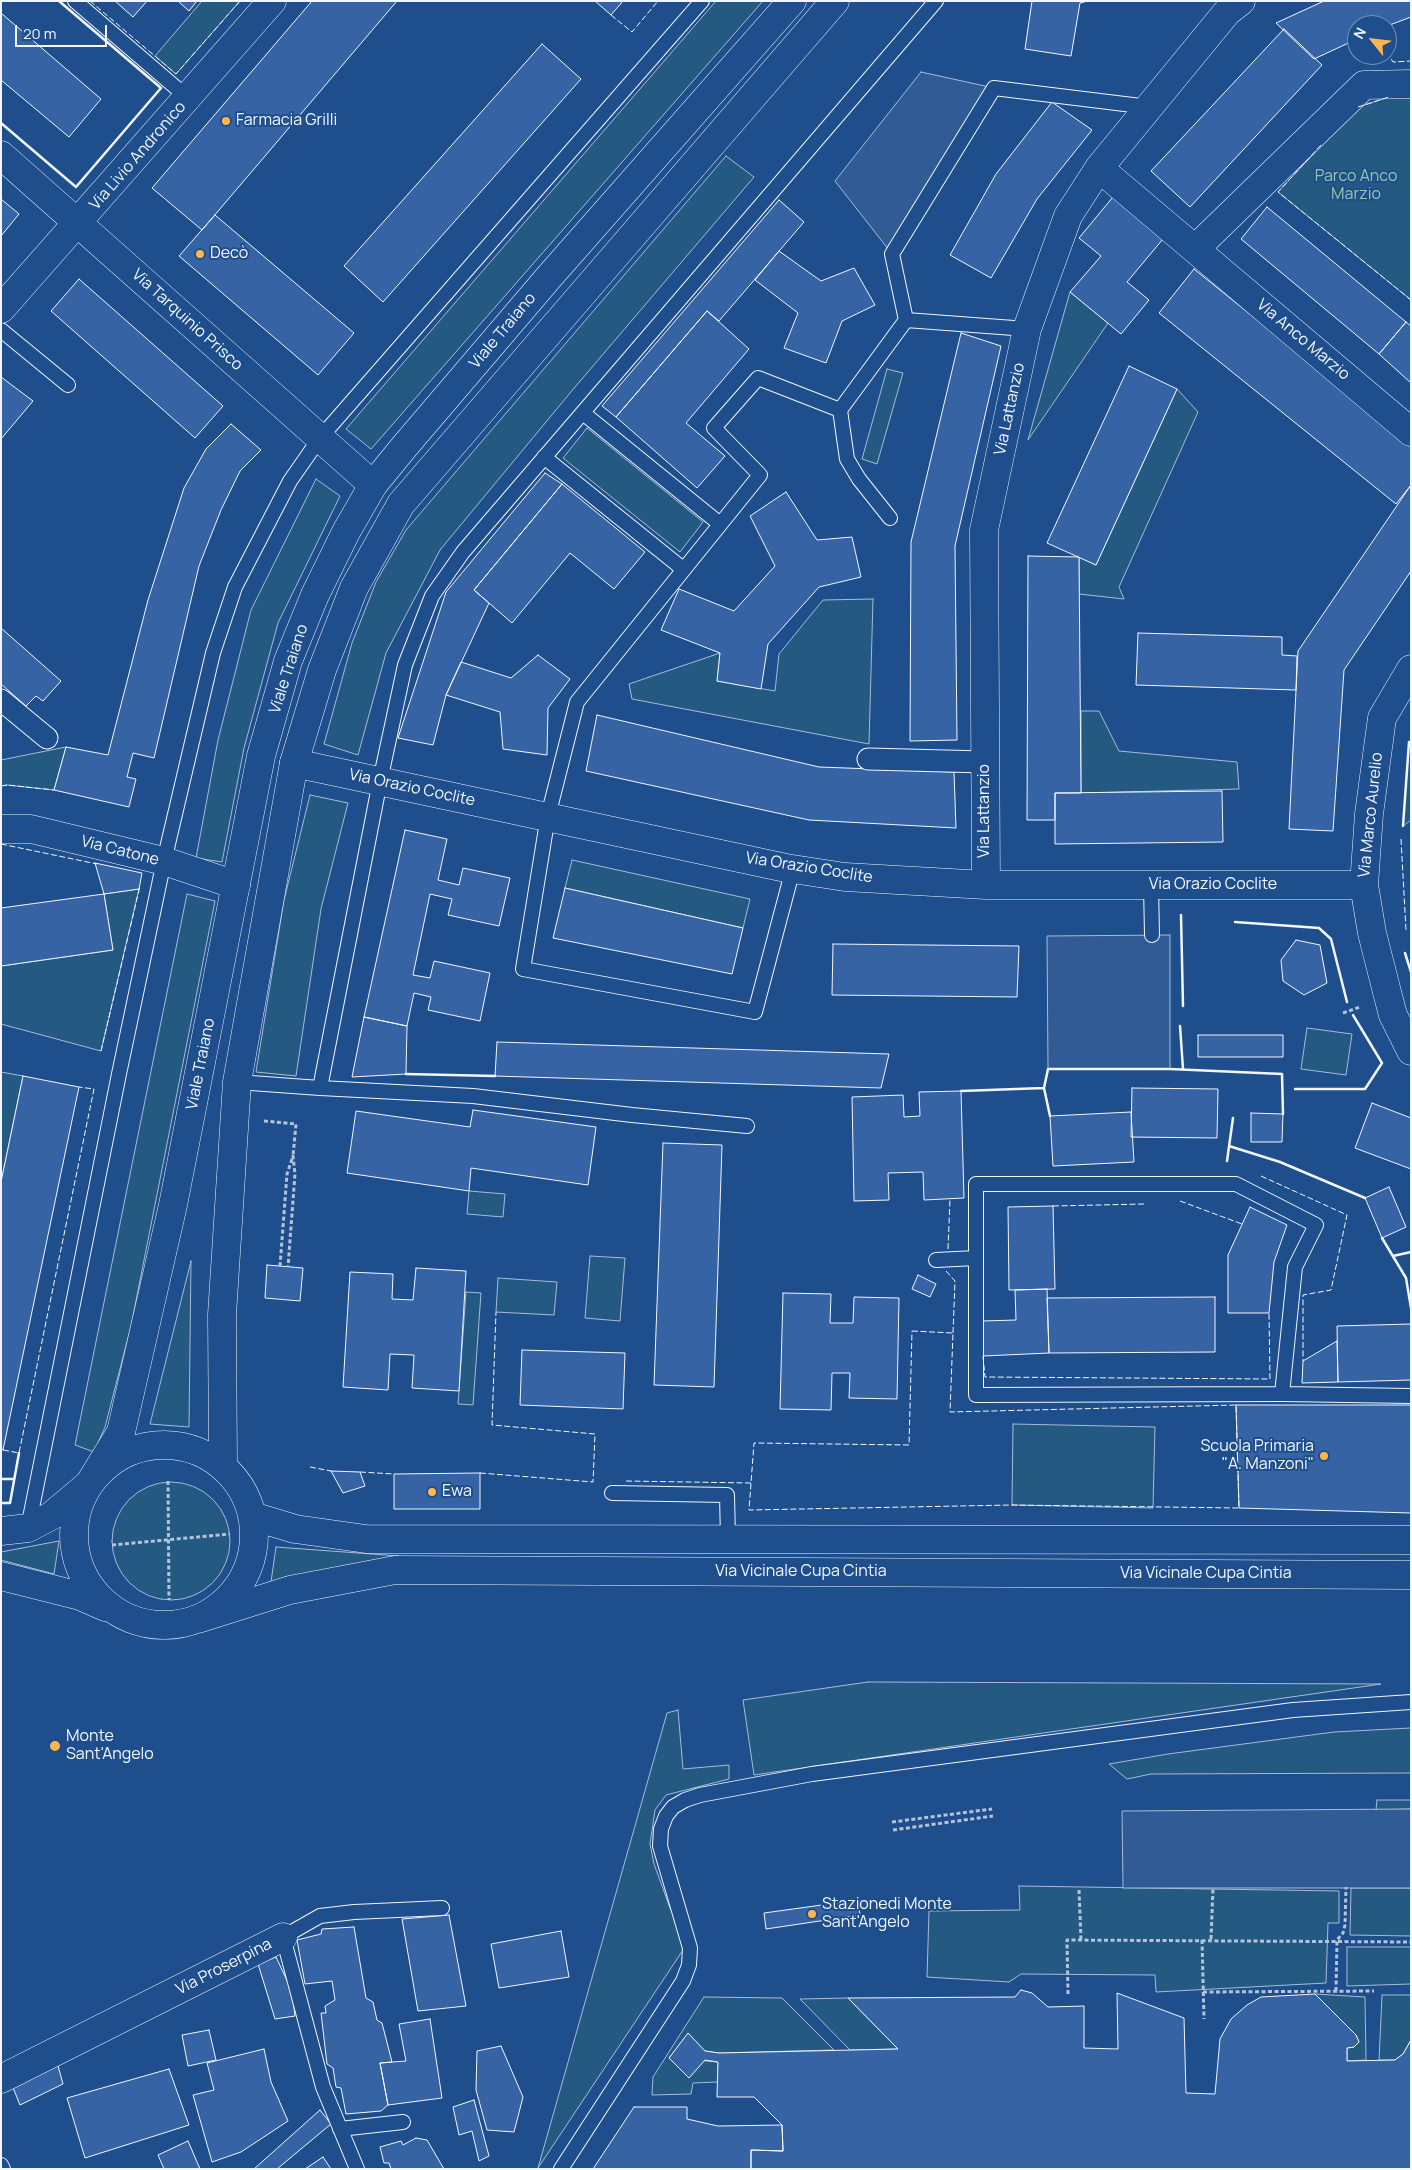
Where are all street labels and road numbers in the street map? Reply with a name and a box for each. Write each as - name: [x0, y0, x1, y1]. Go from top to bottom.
- street label: Via Livio Andronico: [86, 98, 190, 214]
- street label: Via Tarquinio Prisco: [128, 265, 246, 375]
- street label: Viale Traiano: [466, 289, 540, 373]
- street label: Via Anco Marzio: [1252, 295, 1354, 385]
- street label: Via Lattanzio: [991, 361, 1029, 457]
- street label: Viale Traiano: [266, 622, 312, 716]
- street label: Via Marco Aurelio: [1355, 751, 1387, 879]
- street label: Via Lattanzio: [975, 764, 995, 858]
- street label: Via Orazio Coclite: [347, 765, 477, 811]
- street label: Via Catone: [79, 832, 161, 870]
- street label: Via Orazio Coclite: [744, 848, 874, 888]
- street label: Via Orazio Coclite: [1149, 875, 1277, 895]
- street label: Viale Traiano: [183, 1017, 219, 1111]
- street label: Via Vicinale Cupa Cintia: [715, 1562, 887, 1582]
- street label: Via Vicinale Cupa Cintia: [1120, 1564, 1292, 1584]
- street label: Via Proserpina: [173, 1935, 275, 1999]

